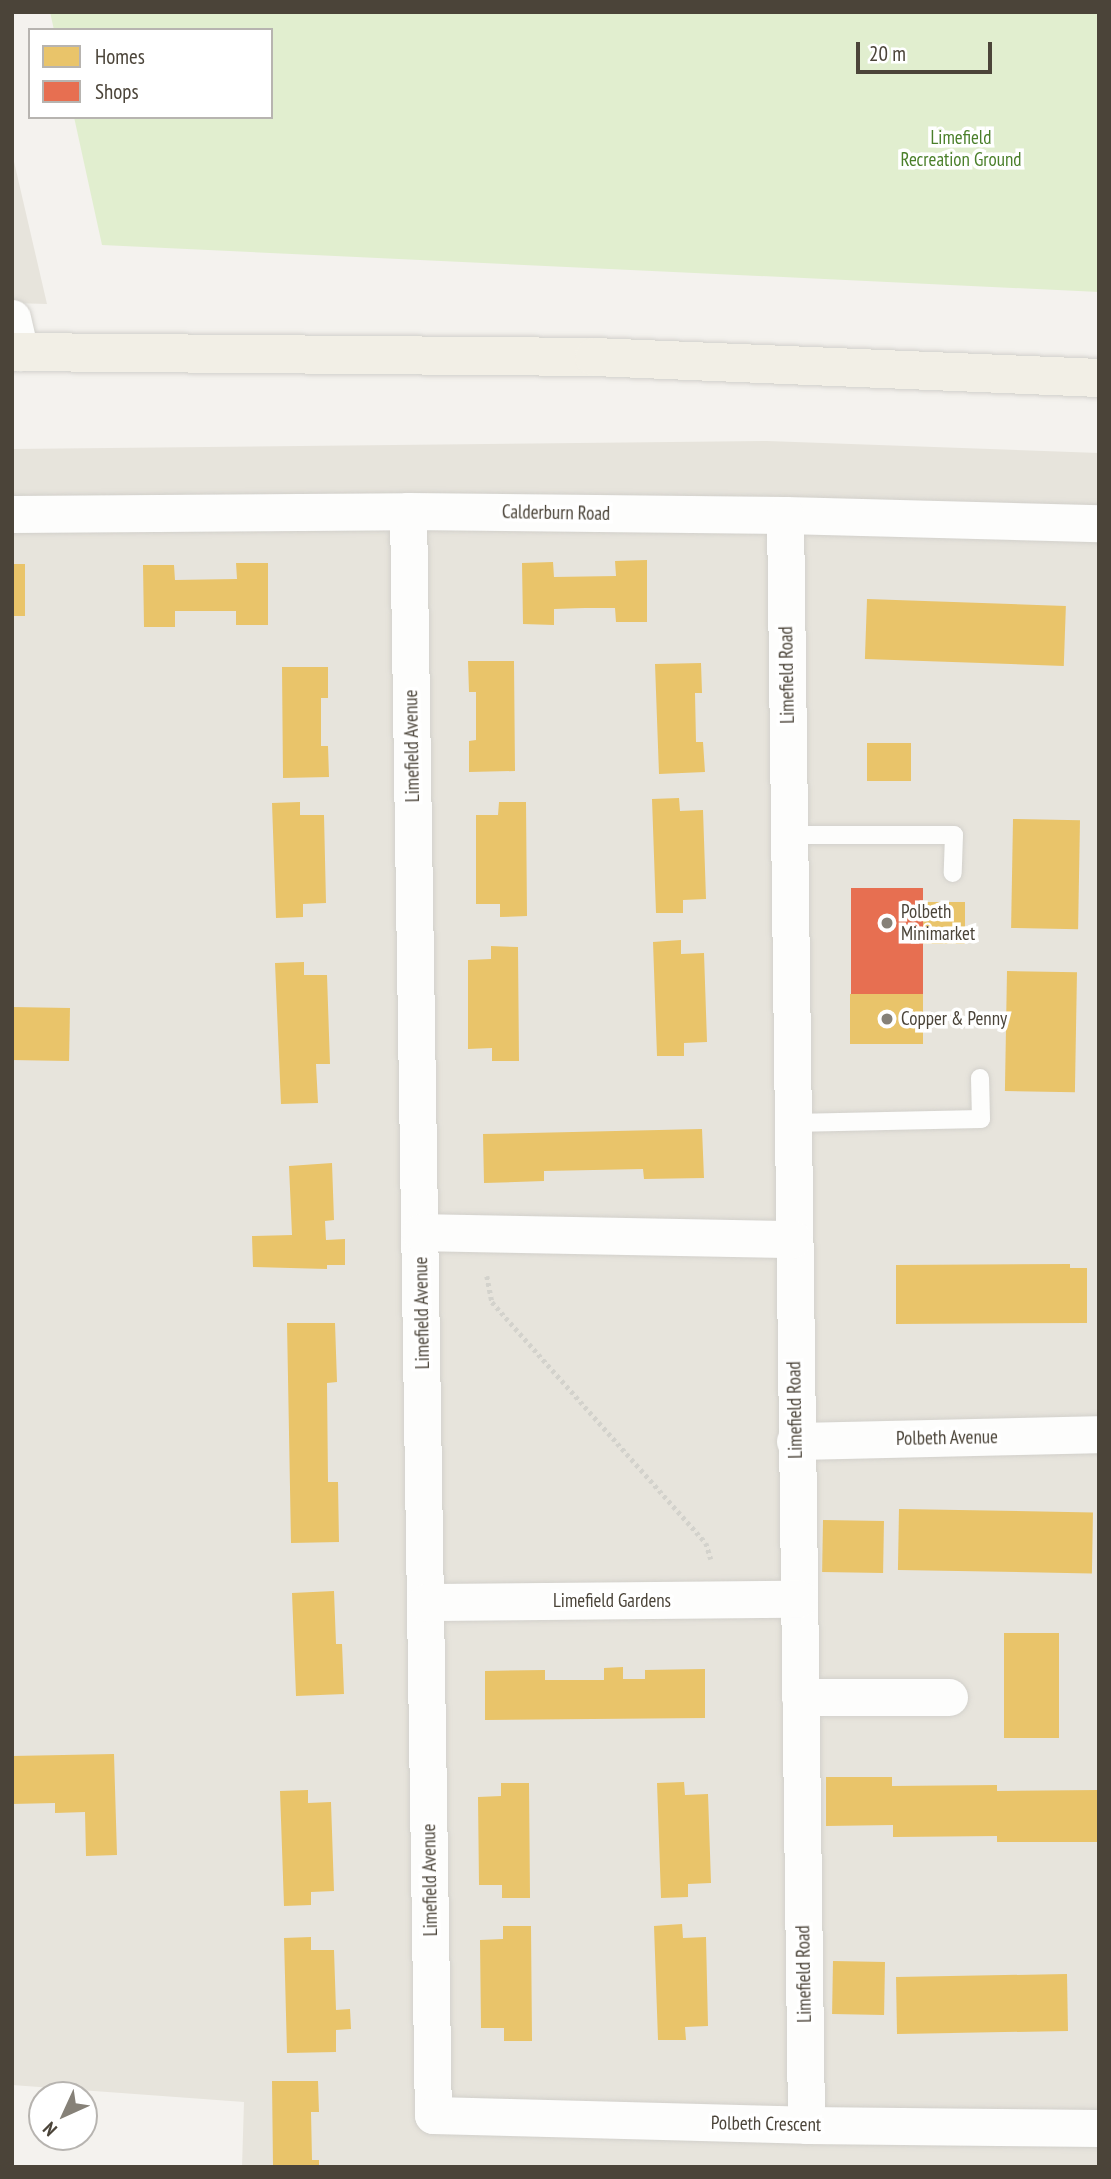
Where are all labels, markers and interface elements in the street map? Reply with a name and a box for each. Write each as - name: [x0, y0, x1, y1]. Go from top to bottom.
- legend: [28, 28, 273, 119]
- scale bar: [859, 28, 996, 72]
- text: 20 m: [869, 40, 906, 67]
- text: Homes: [95, 43, 145, 70]
- text: Shops: [95, 78, 139, 105]
- park label: Limefield Recreation Ground: [901, 127, 1021, 171]
- street label: Calderburn Road: [502, 501, 610, 525]
- street label: Limefield Road: [775, 626, 799, 724]
- street label: Limefield Avenue: [400, 689, 424, 803]
- place label: Polbeth Minimarket: [901, 901, 975, 945]
- marker: Polbeth Minimarket: [879, 915, 895, 931]
- place label: Copper & Penny: [901, 1008, 1007, 1030]
- marker: Copper & Penny: [879, 1011, 895, 1027]
- street label: Limefield Avenue: [410, 1256, 434, 1370]
- street label: Limefield Road: [783, 1361, 807, 1459]
- street label: Polbeth Avenue: [896, 1426, 998, 1450]
- street label: Limefield Gardens: [553, 1590, 671, 1612]
- street label: Limefield Avenue: [418, 1823, 442, 1937]
- street label: Limefield Road: [792, 1925, 816, 2023]
- north arrow: [28, 2081, 98, 2151]
- street label: Polbeth Crescent: [711, 2112, 821, 2136]
- text: N: [37, 2117, 62, 2142]

